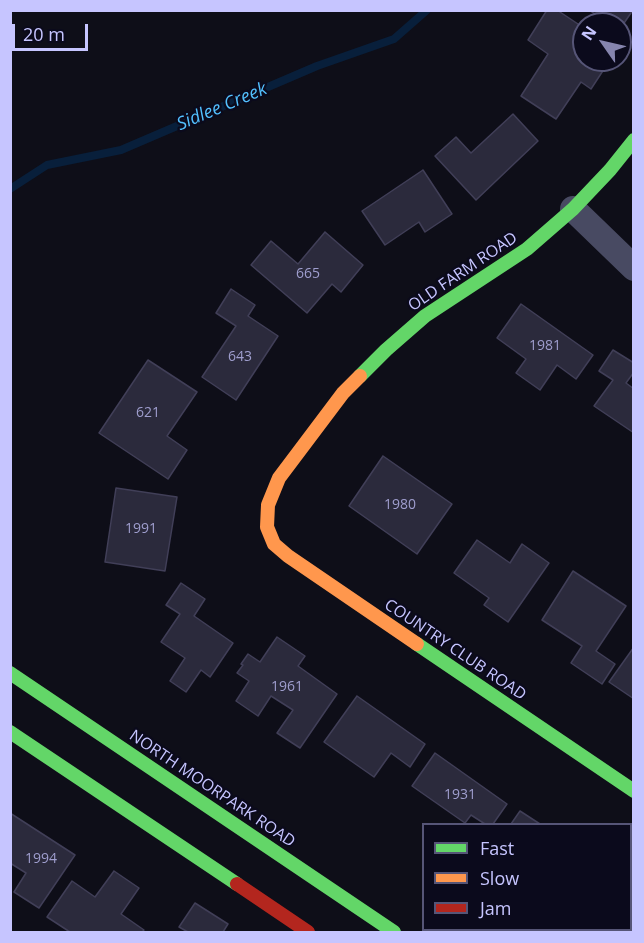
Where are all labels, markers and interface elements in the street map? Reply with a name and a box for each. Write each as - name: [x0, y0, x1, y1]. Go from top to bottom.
- scale bar: [15, 12, 92, 50]
- north arrow: [572, 12, 632, 72]
- text: 20 m: [23, 22, 65, 46]
- text: N: [576, 22, 601, 45]
- water label: Sidlee Creek: [174, 78, 270, 136]
- street label: OLD FARM ROAD: [405, 228, 521, 316]
- house number: 665: [296, 266, 320, 282]
- house number: 1981: [529, 338, 561, 354]
- house number: 643: [228, 349, 252, 365]
- house number: 621: [136, 405, 160, 421]
- house number: 1980: [384, 497, 416, 513]
- house number: 1991: [125, 521, 157, 537]
- street label: COUNTRY CLUB ROAD: [381, 595, 529, 705]
- house number: 1961: [271, 679, 303, 695]
- street label: NORTH MOORPARK ROAD: [125, 726, 299, 852]
- house number: 1931: [444, 787, 476, 803]
- legend: [422, 823, 632, 931]
- text: Fast: [480, 836, 514, 860]
- house number: 1994: [25, 851, 57, 867]
- text: Slow: [480, 866, 519, 890]
- text: Jam: [480, 896, 512, 920]

